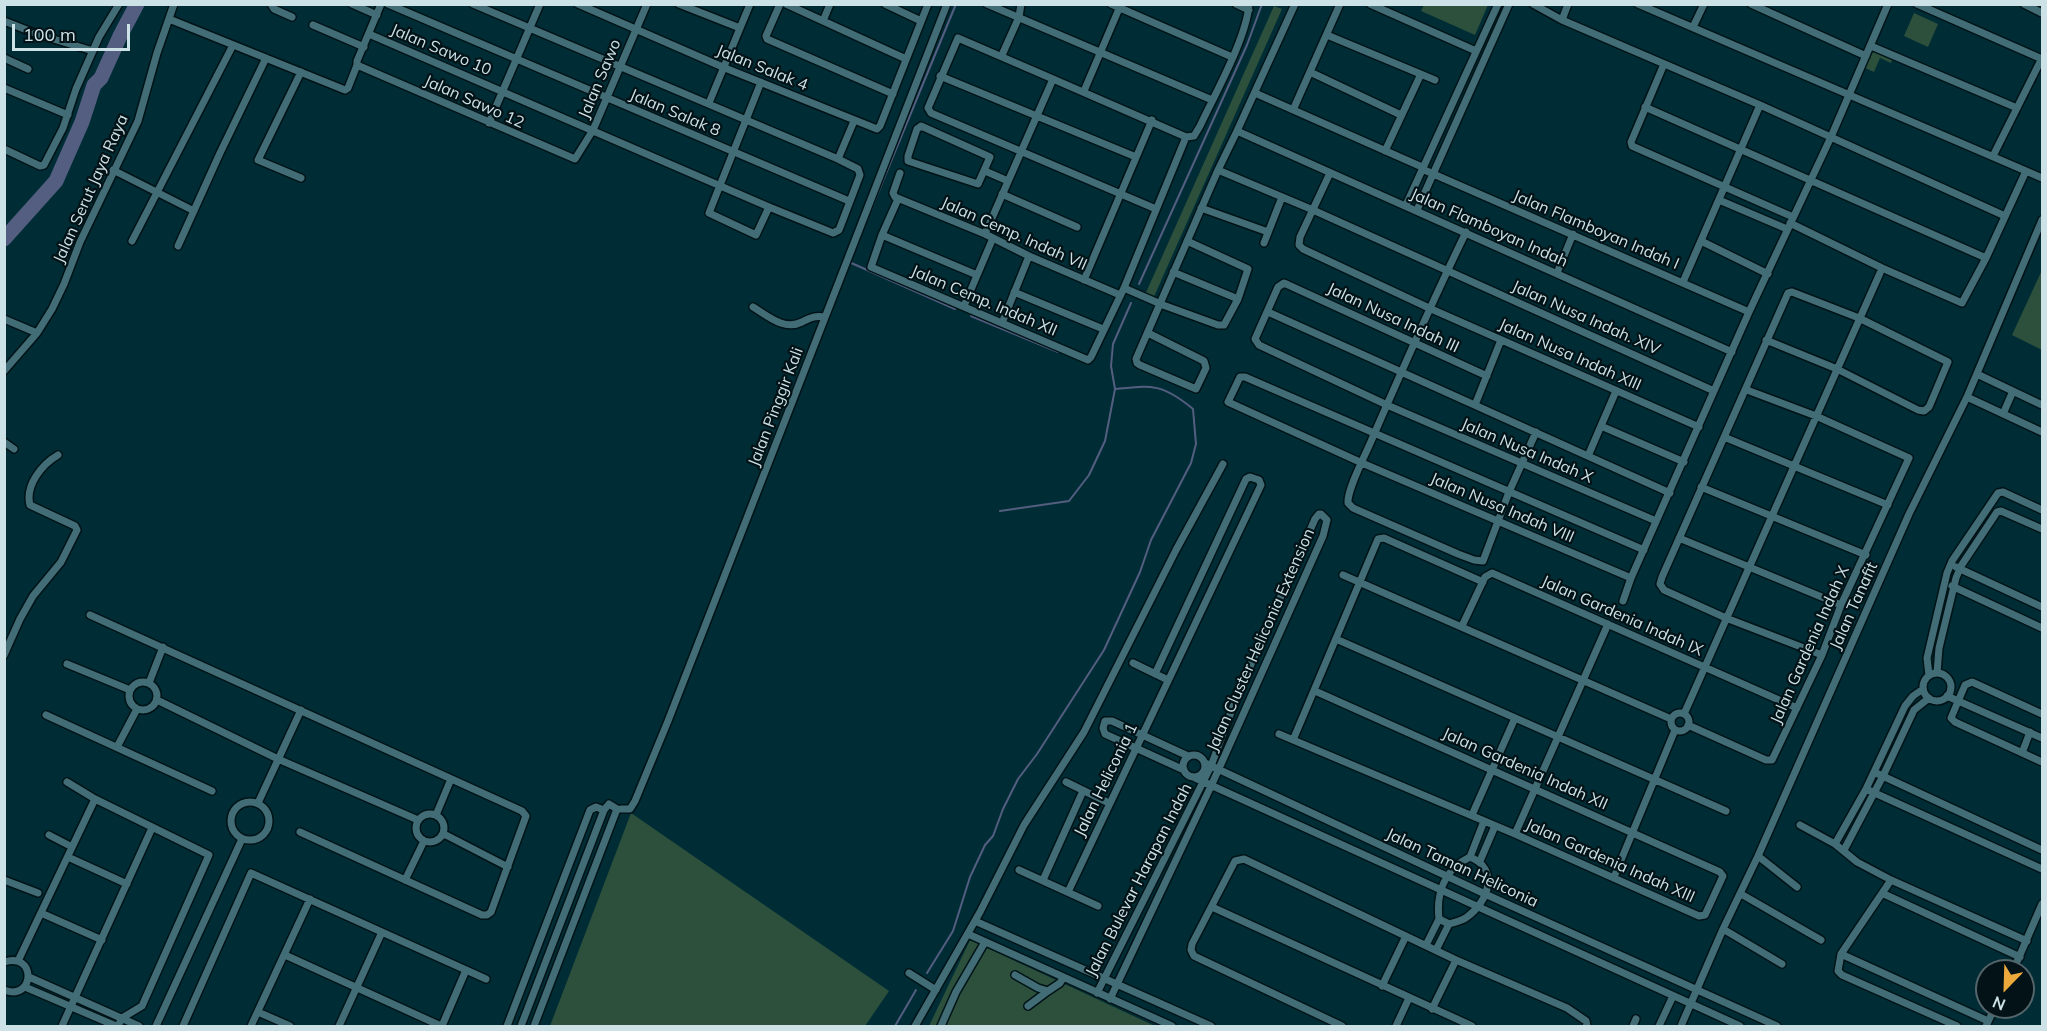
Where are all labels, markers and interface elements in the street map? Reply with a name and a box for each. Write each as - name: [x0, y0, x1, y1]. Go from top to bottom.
- scale bar: [15, 12, 134, 50]
- street label: Jalan Sawo 10: [388, 20, 494, 80]
- text: 100 m: [23, 23, 76, 46]
- street label: Jalan Sawo: [575, 36, 625, 122]
- street label: Jalan Salak 4: [714, 41, 810, 95]
- street label: Jalan Sawo 12: [421, 71, 527, 133]
- street label: Jalan Salak 8: [627, 85, 723, 141]
- street label: Jalan Serut Jaya Raya: [50, 112, 132, 266]
- street label: Jalan Flamboyan Indah: [1407, 185, 1571, 271]
- street label: Jalan Flamboyan Indah I: [1510, 186, 1682, 274]
- street label: Jalan Cemp. Indah VII: [938, 193, 1090, 275]
- street label: Jalan Cemp. Indah XII: [908, 261, 1060, 341]
- street label: Jalan Nusa Indah. XIV: [1509, 277, 1663, 359]
- street label: Jalan Nusa Indah III: [1324, 279, 1462, 357]
- street label: Jalan Nusa Indah XIII: [1496, 315, 1644, 395]
- street label: Jalan Pinggir Kali: [744, 345, 808, 469]
- street label: Jalan Nusa Indah X: [1458, 415, 1596, 487]
- street label: Jalan Nusa Indah VIII: [1427, 469, 1577, 547]
- street label: Jalan Cluster Heliconia Extension: [1203, 525, 1319, 755]
- street label: Jalan Tanafit: [1826, 559, 1882, 653]
- street label: Jalan Gardenia Indah X: [1766, 563, 1854, 727]
- street label: Jalan Gardenia Indah IX: [1538, 572, 1706, 660]
- street label: Jalan Heliconia 1: [1070, 720, 1142, 840]
- street label: Jalan Gardenia Indah XII: [1439, 724, 1611, 814]
- street label: Jalan Bulevar Harapan Indah: [1082, 780, 1196, 980]
- street label: Jalan Gardenia Indah XIII: [1522, 815, 1698, 907]
- street label: Jalan Taman Heliconia: [1383, 824, 1541, 912]
- north arrow: [1975, 959, 2035, 1019]
- text: N: [1989, 992, 2008, 1015]

